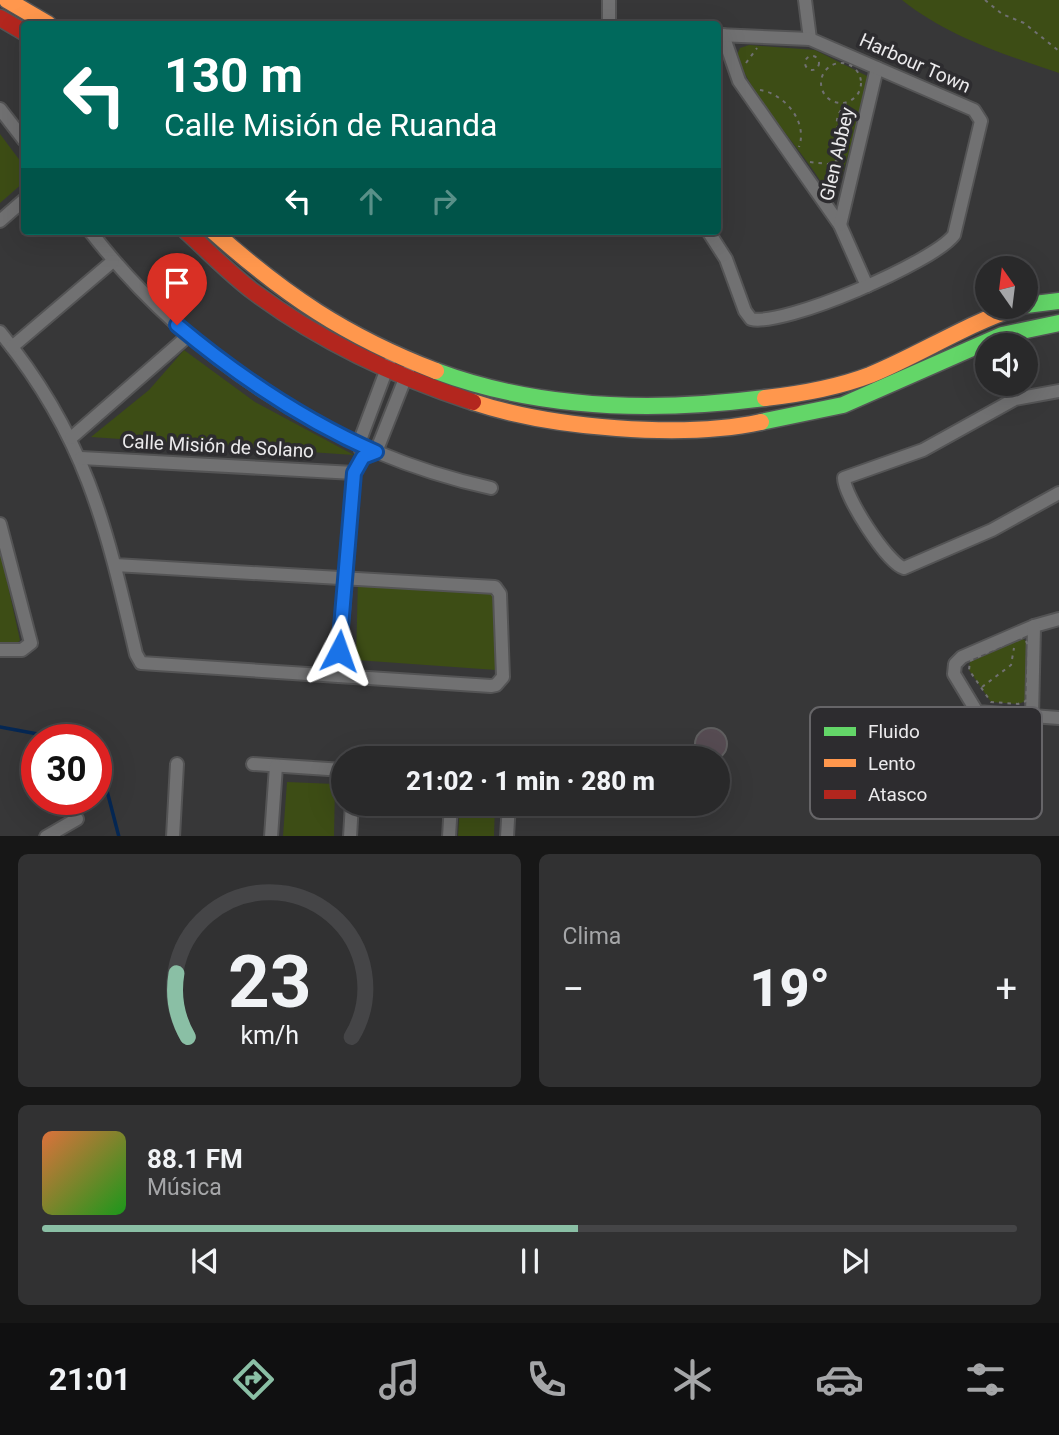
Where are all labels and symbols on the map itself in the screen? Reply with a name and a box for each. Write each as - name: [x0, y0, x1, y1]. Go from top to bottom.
- street label: Harbour Town: [856, 28, 974, 98]
- street label: Glen Abbey: [815, 105, 859, 203]
- pin: [147, 253, 207, 325]
- north arrow: [975, 256, 1038, 318]
- street label: Calle Misión de Solano: [121, 429, 315, 463]
- position arrow: [302, 614, 376, 688]
- legend: [810, 707, 1042, 819]
- text: Fluido: [868, 720, 920, 743]
- speed limit sign: 30: [21, 724, 112, 815]
- text: Lento: [868, 752, 916, 775]
- text: Atasco: [868, 783, 927, 806]

